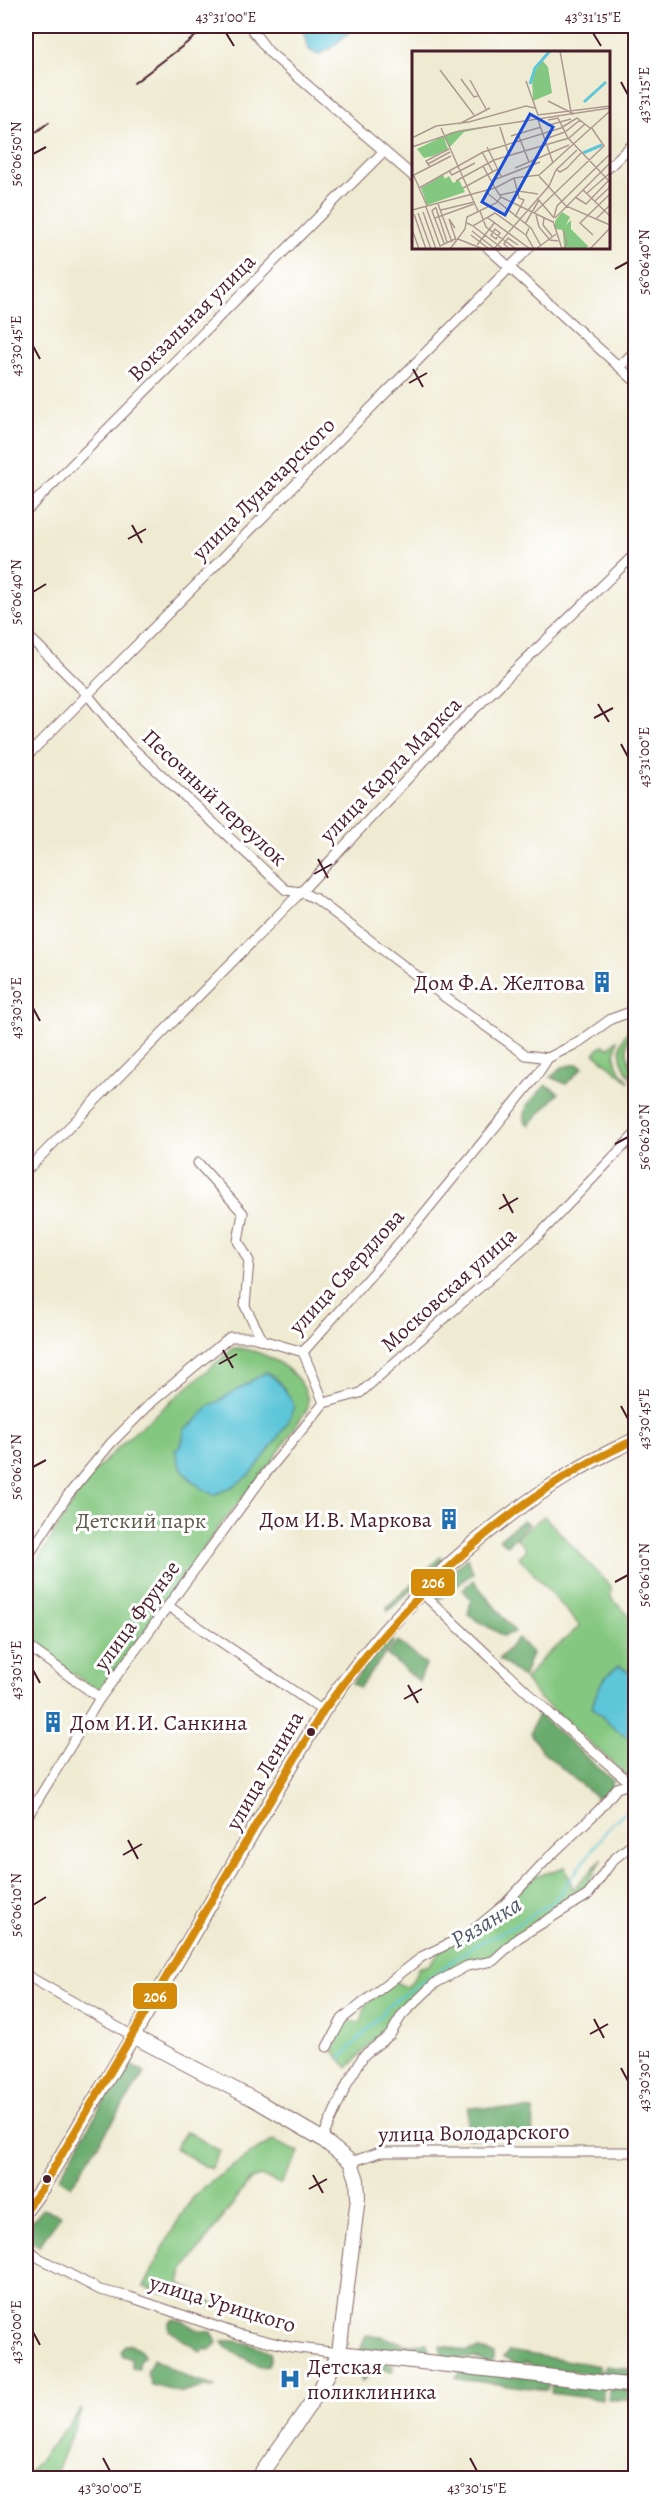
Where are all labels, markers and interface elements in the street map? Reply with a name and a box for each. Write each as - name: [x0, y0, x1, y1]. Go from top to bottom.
- text: 43°31'00"E: [196, 7, 256, 27]
- text: 43°31'15"E: [565, 7, 621, 27]
- inset map: [412, 51, 610, 249]
- text: 43°31'15"E: [634, 67, 654, 123]
- text: 56°06'50"N: [6, 121, 26, 187]
- text: 56°06'40"N: [634, 229, 654, 295]
- street label: Вокзальная улица: [121, 247, 263, 388]
- text: 43°30'45"E: [6, 315, 26, 377]
- street label: улица Луначарского: [185, 410, 342, 568]
- text: 56°06'40"N: [6, 559, 26, 625]
- street label: улица Карла Маркса: [313, 690, 469, 850]
- street label: Песочный переулок: [135, 723, 293, 873]
- text: 43°31'00"E: [634, 727, 654, 787]
- place label: Дом Ф.А. Желтова: [414, 968, 586, 998]
- building icon: Дом Ф.А. Желтова: [590, 970, 614, 994]
- text: 43°30'30"E: [6, 977, 26, 1039]
- text: 56°06'20"N: [634, 1104, 654, 1170]
- street label: улица Свердлова: [282, 1202, 412, 1342]
- street label: Московская улица: [374, 1220, 524, 1359]
- text: 43°30'45"E: [634, 1388, 654, 1450]
- text: 56°06'20"N: [6, 1434, 26, 1500]
- place label: Дом И.В. Маркова: [259, 1505, 433, 1535]
- park label: Детский парк: [76, 1506, 206, 1536]
- building icon: Дом И.В. Маркова: [437, 1507, 461, 1531]
- text: 56°06'10"N: [634, 1543, 654, 1607]
- street label: улица Фрунзе: [86, 1554, 187, 1678]
- line badge: 206: [410, 1568, 456, 1597]
- text: 206: [421, 1572, 445, 1594]
- text: 43°30'15"E: [6, 1640, 26, 1700]
- street label: улица Ленина: [218, 1705, 312, 1836]
- place label: Дом И.И. Санкина: [70, 1708, 248, 1738]
- building icon: Дом И.И. Санкина: [41, 1710, 65, 1734]
- unlabelled marker: [305, 1726, 317, 1738]
- text: 56°06'10"N: [6, 1873, 26, 1937]
- water label: Рязанка: [445, 1888, 527, 1956]
- line badge: 206: [132, 1982, 178, 2010]
- text: 206: [143, 1986, 167, 2008]
- text: 43°30'30"E: [634, 2050, 654, 2112]
- street label: улица Володарского: [377, 2116, 570, 2150]
- unlabelled marker: [41, 2173, 53, 2185]
- street label: улица Урицкого: [145, 2267, 300, 2340]
- text: 43°30'00"E: [6, 2300, 26, 2364]
- place label: Детская поликлиника: [307, 2352, 437, 2407]
- hospital icon: Детская поликлиника: [278, 2367, 302, 2391]
- text: 43°30'00"E: [78, 2478, 142, 2498]
- text: 43°30'15"E: [447, 2478, 507, 2498]

